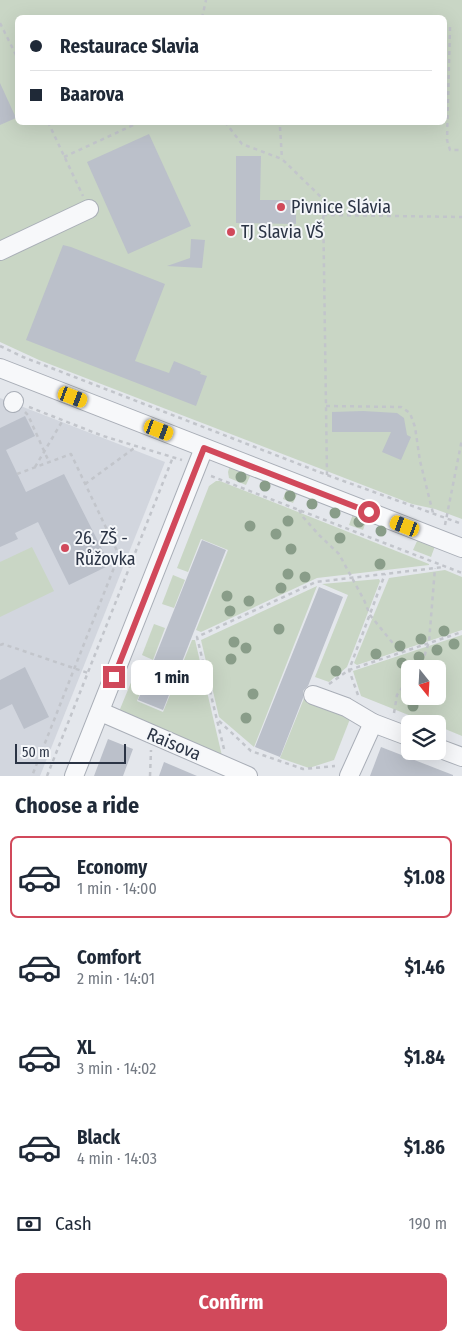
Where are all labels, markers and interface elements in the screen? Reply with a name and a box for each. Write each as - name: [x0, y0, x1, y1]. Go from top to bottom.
- text: Restaurace Slavia: [60, 35, 199, 58]
- text: Baarova: [60, 83, 124, 106]
- place label: Pivnice Slávia: [291, 196, 391, 218]
- marker: Pivnice Slávia: [275, 201, 287, 213]
- place label: TJ Slavia VŠ: [241, 221, 324, 243]
- marker: TJ Slavia VŠ: [225, 226, 237, 238]
- car: [56, 385, 89, 409]
- car: [142, 418, 175, 442]
- route start: [358, 501, 380, 523]
- car: [388, 514, 421, 538]
- place label: 26. ZŠ - Růžovka: [75, 527, 136, 570]
- marker: 26. ZŠ - Růžovka: [59, 542, 71, 554]
- callout: 1 min: [132, 660, 214, 694]
- north arrow: [401, 660, 446, 705]
- map controls: [401, 660, 446, 760]
- route end: [103, 666, 125, 688]
- text: 1 min: [155, 668, 189, 687]
- button: layers: [401, 715, 446, 760]
- street label: Raisova: [144, 723, 205, 765]
- scale bar: [15, 741, 126, 764]
- text: 50 m: [22, 744, 50, 761]
- text: Choose a ride: [15, 792, 139, 819]
- icon: car: [17, 855, 62, 900]
- text: Economy: [77, 856, 147, 879]
- text: $1.08: [404, 866, 445, 889]
- text: 1 min · 14:00: [77, 879, 157, 898]
- icon: car: [17, 945, 62, 990]
- text: Comfort: [77, 946, 141, 969]
- text: $1.46: [405, 956, 445, 979]
- text: 2 min · 14:01: [77, 969, 155, 988]
- icon: car: [17, 1035, 62, 1080]
- text: XL: [77, 1036, 96, 1059]
- text: $1.84: [404, 1046, 445, 1069]
- text: 3 min · 14:02: [77, 1059, 156, 1078]
- icon: car: [17, 1125, 62, 1170]
- text: Black: [77, 1126, 120, 1149]
- text: $1.86: [404, 1136, 445, 1159]
- text: 4 min · 14:03: [77, 1149, 157, 1168]
- icon: cash: [15, 1210, 43, 1238]
- text: Cash: [55, 1212, 92, 1235]
- text: 190 m: [409, 1214, 447, 1233]
- button: Confirm: [15, 1273, 447, 1331]

